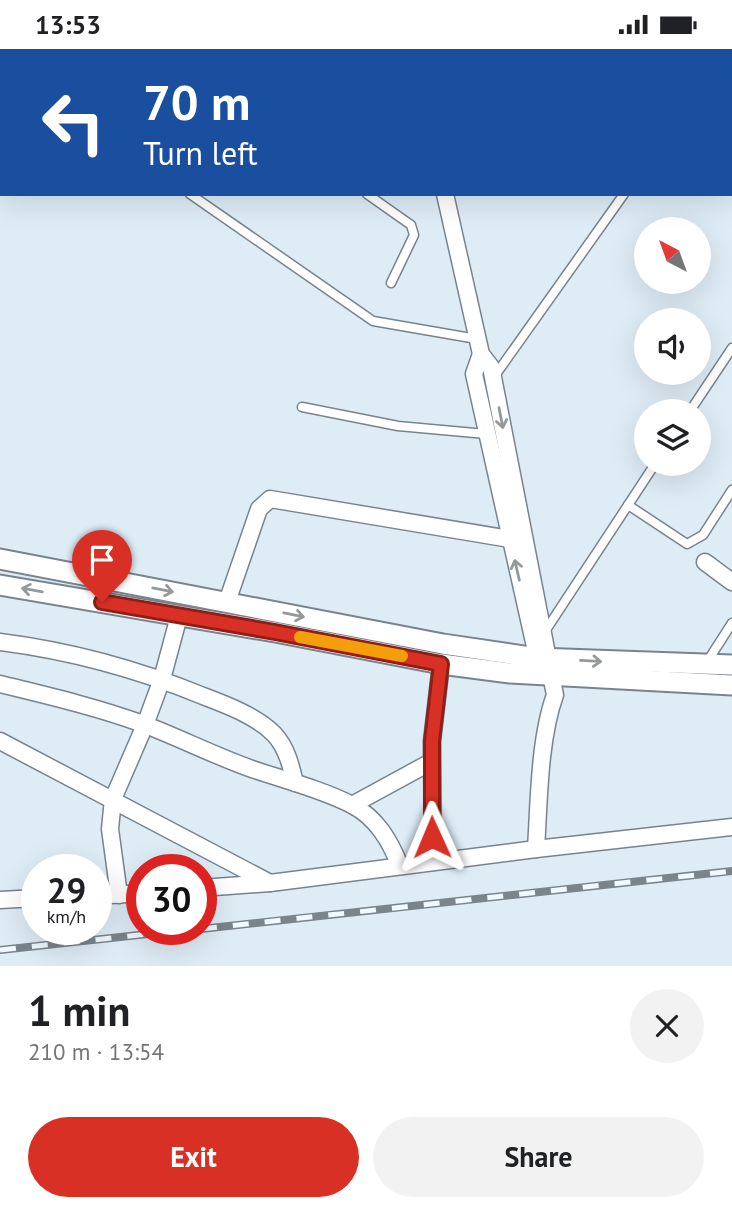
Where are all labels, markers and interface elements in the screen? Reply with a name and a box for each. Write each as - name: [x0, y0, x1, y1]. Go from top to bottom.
- text: 13:53: [35, 8, 101, 41]
- text: 70 m: [143, 70, 250, 134]
- icon: left: [28, 77, 119, 168]
- text: Turn left: [143, 132, 258, 174]
- north arrow: [634, 217, 710, 294]
- map controls: [634, 217, 711, 476]
- button: sound: [634, 308, 711, 385]
- button: layers: [634, 399, 711, 476]
- one-way arrow: [495, 406, 509, 429]
- pin: [72, 530, 132, 602]
- icon: arrive: [83, 541, 121, 579]
- one-way arrow: [510, 559, 523, 582]
- one-way arrow: [21, 583, 44, 596]
- one-way arrow: [151, 584, 174, 597]
- one-way arrow: [282, 609, 305, 622]
- one-way arrow: [579, 654, 602, 667]
- position arrow: [395, 800, 469, 874]
- speed limit sign: 30: [126, 854, 217, 945]
- text: 29: [47, 867, 86, 913]
- text: km/h: [47, 905, 86, 928]
- text: 1 min: [28, 983, 130, 1038]
- button: close: [630, 989, 704, 1063]
- text: 210 m · 13:54: [28, 1037, 164, 1066]
- button: Exit: [28, 1117, 359, 1197]
- button: Share: [373, 1117, 704, 1197]

